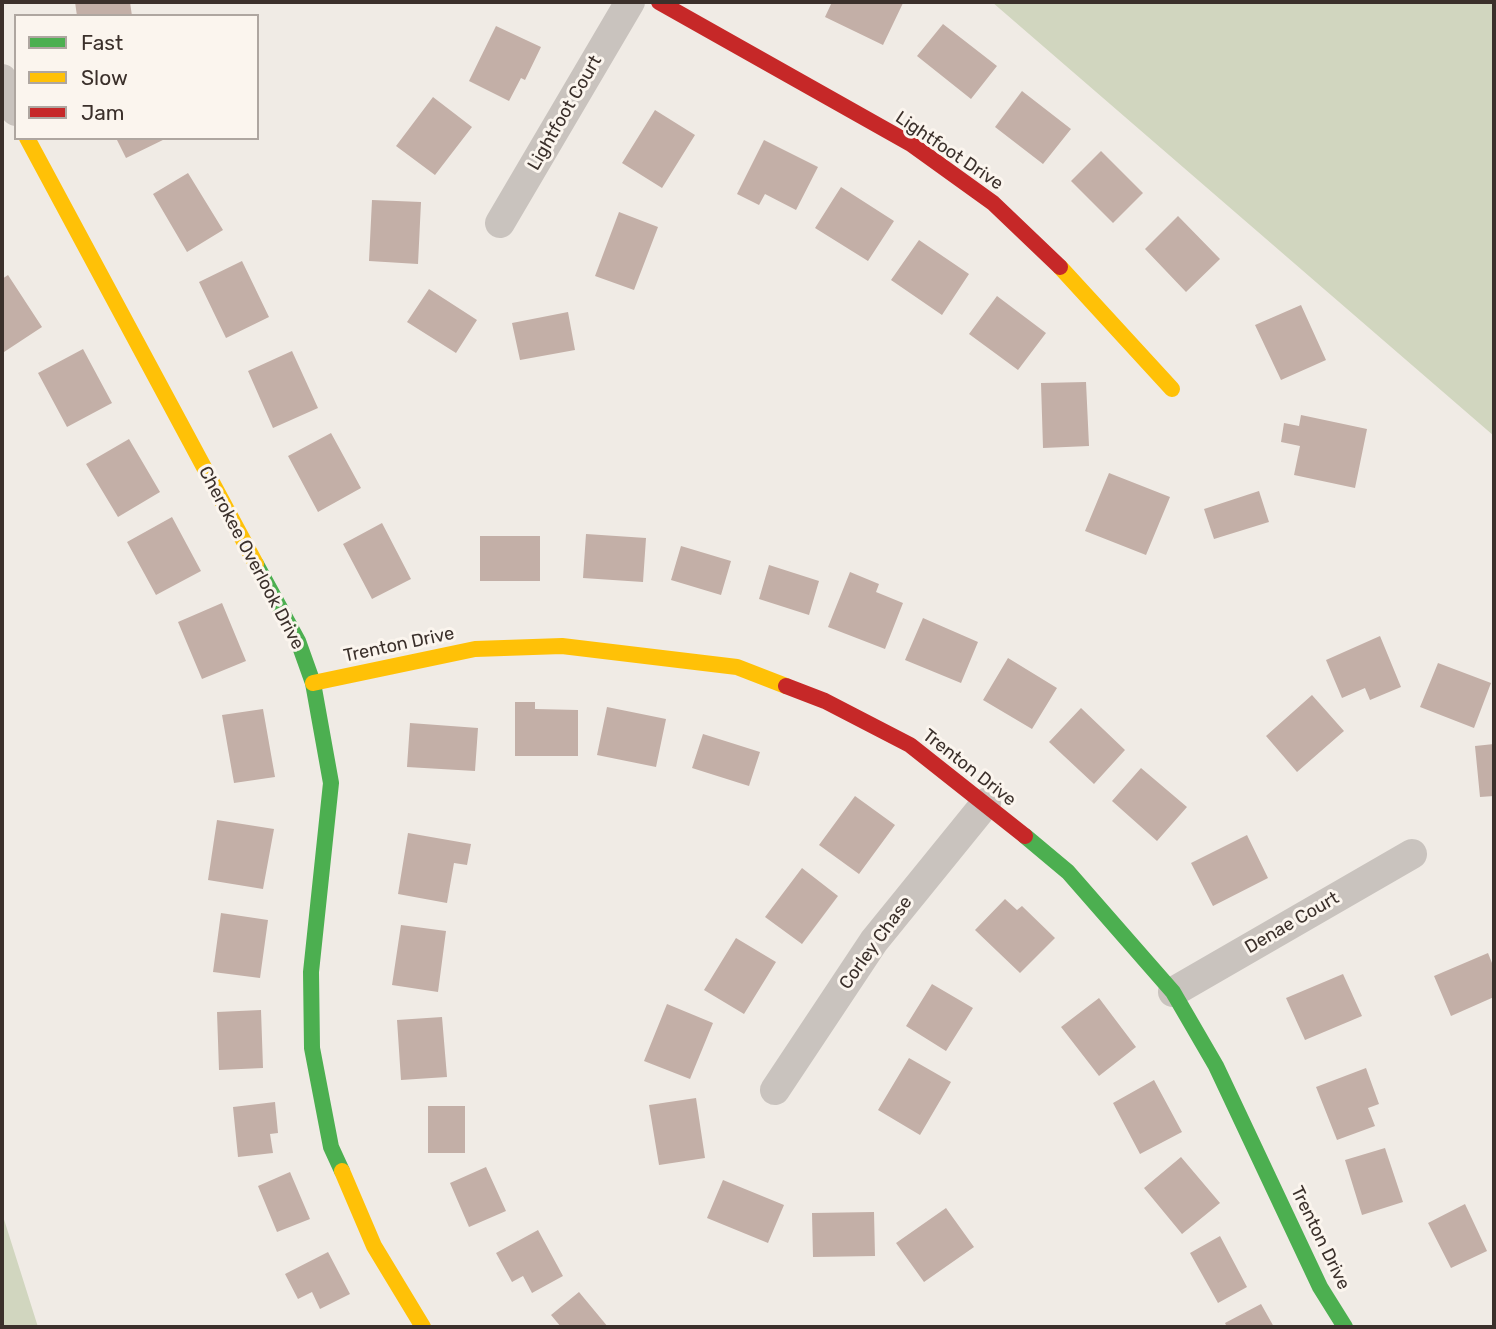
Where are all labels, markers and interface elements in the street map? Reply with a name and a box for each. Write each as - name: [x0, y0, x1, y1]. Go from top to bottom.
- legend: [14, 14, 259, 140]
- text: Fast: [81, 30, 123, 55]
- street label: Lightfoot Court: [523, 52, 607, 174]
- text: Slow: [81, 65, 128, 90]
- text: Jam: [81, 100, 125, 125]
- street label: Lightfoot Drive: [891, 107, 1007, 195]
- street label: Cherokee Overlook Drive: [194, 463, 308, 653]
- street label: Trenton Drive: [342, 623, 456, 667]
- street label: Trenton Drive: [918, 725, 1020, 811]
- street label: Denae Court: [1241, 887, 1343, 959]
- street label: Corley Chase: [835, 892, 917, 994]
- street label: Trenton Drive: [1286, 1183, 1354, 1293]

